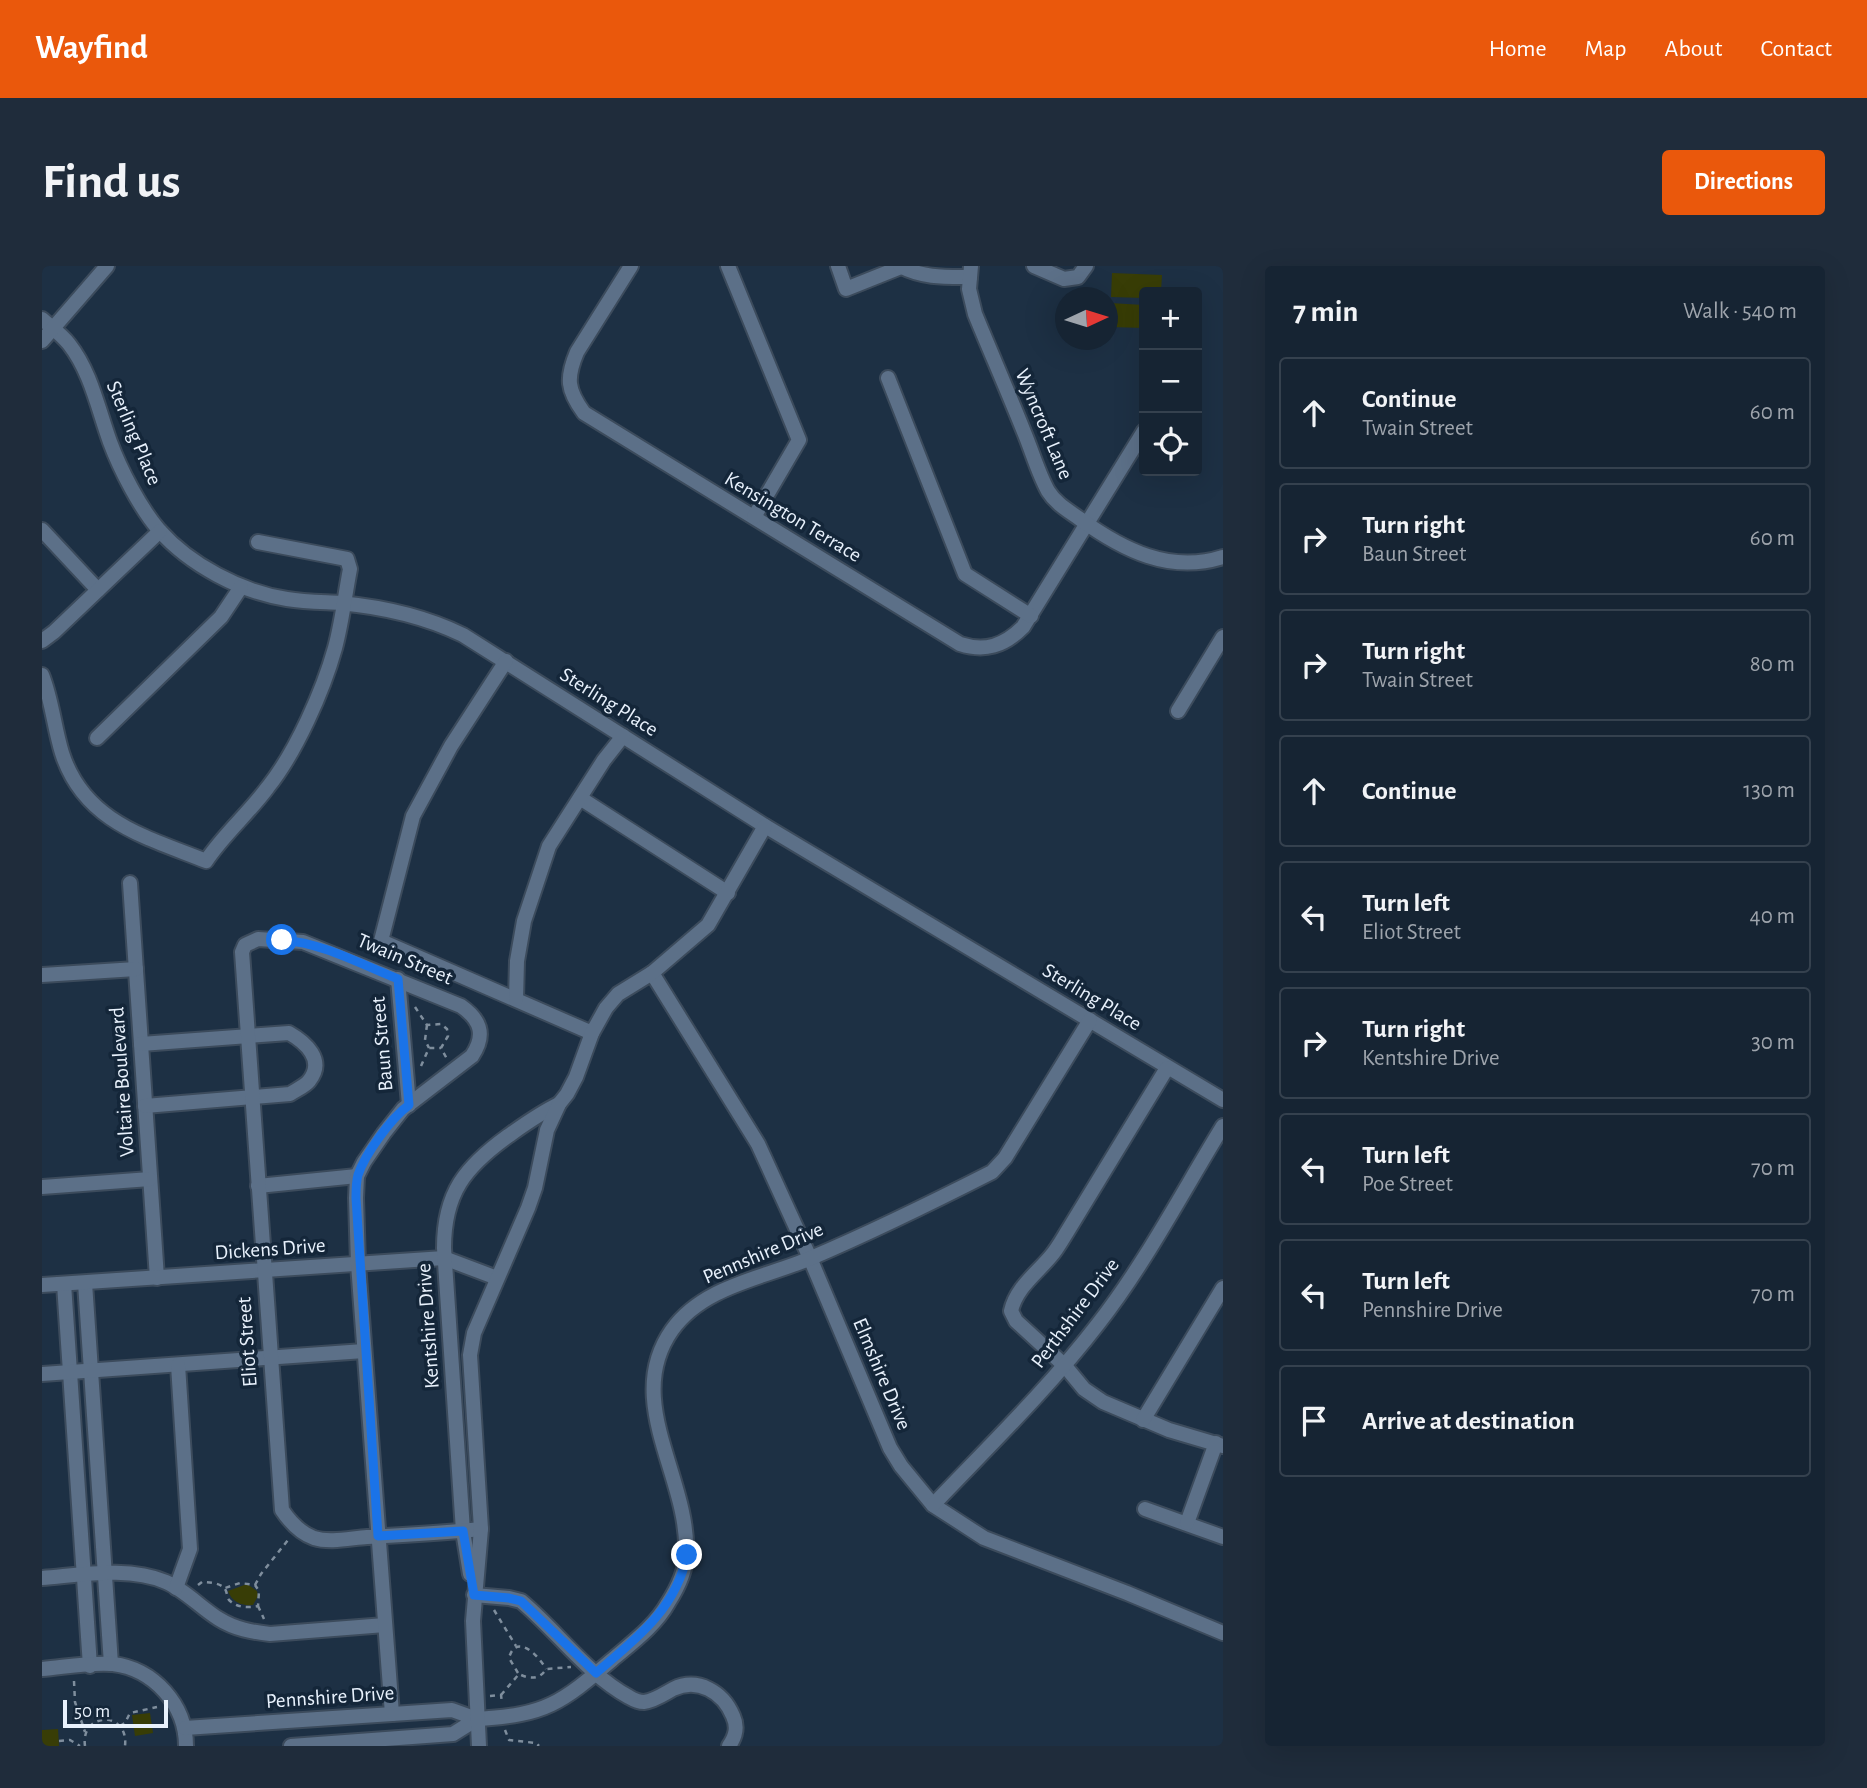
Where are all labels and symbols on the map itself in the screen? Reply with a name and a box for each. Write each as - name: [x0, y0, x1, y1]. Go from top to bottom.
- north arrow: [1055, 287, 1118, 350]
- street label: Wyncroft Lane: [1011, 366, 1077, 482]
- street label: Sterling Place: [103, 378, 165, 488]
- street label: Kensington Terrace: [721, 468, 865, 566]
- street label: Sterling Place: [556, 664, 662, 740]
- route start: [266, 924, 297, 955]
- street label: Twain Street: [354, 930, 456, 989]
- street label: Sterling Place: [1039, 959, 1145, 1035]
- street label: Baun Street: [367, 995, 397, 1092]
- street label: Voltaire Boulevard: [106, 1006, 138, 1158]
- street label: Pennshire Drive: [700, 1218, 826, 1288]
- street label: Dickens Drive: [214, 1235, 326, 1263]
- street label: Perthshire Drive: [1027, 1254, 1123, 1372]
- street label: Kentshire Drive: [413, 1263, 443, 1389]
- street label: Eliot Street: [233, 1296, 261, 1388]
- street label: Elmshire Drive: [849, 1315, 915, 1433]
- route end: [671, 1539, 702, 1570]
- street label: Pennshire Drive: [265, 1682, 395, 1712]
- scale bar: [63, 1697, 168, 1729]

